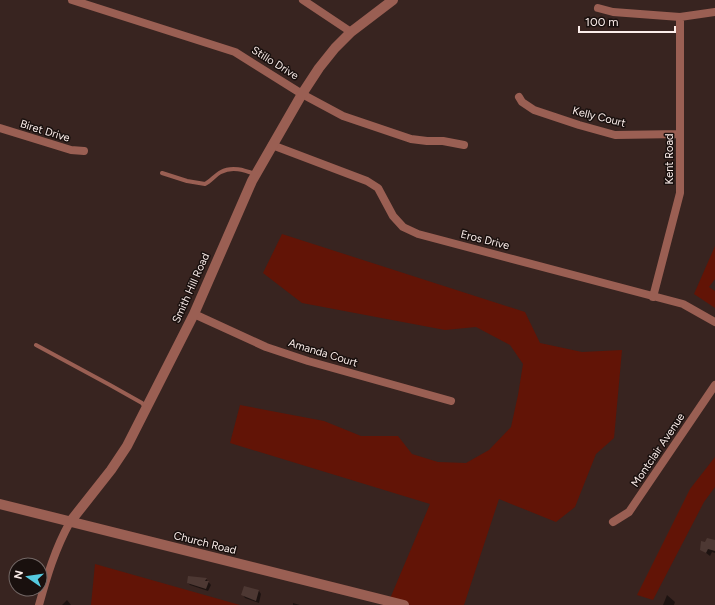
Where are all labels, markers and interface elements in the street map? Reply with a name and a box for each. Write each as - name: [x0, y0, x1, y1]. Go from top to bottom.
- scale bar: [579, 8, 675, 34]
- text: 100 m: [585, 15, 619, 29]
- street label: Stillo Drive: [249, 43, 301, 83]
- street label: Kelly Court: [571, 104, 627, 130]
- street label: Biret Drive: [19, 117, 71, 145]
- street label: Kent Road: [663, 134, 676, 184]
- street label: Eros Drive: [459, 228, 511, 252]
- street label: Smith Hill Road: [170, 251, 212, 325]
- street label: Amanda Court: [287, 336, 359, 370]
- street label: Montclair Avenue: [629, 411, 687, 489]
- street label: Church Road: [172, 529, 238, 557]
- north arrow: [8, 557, 48, 597]
- text: N: [11, 569, 26, 580]

